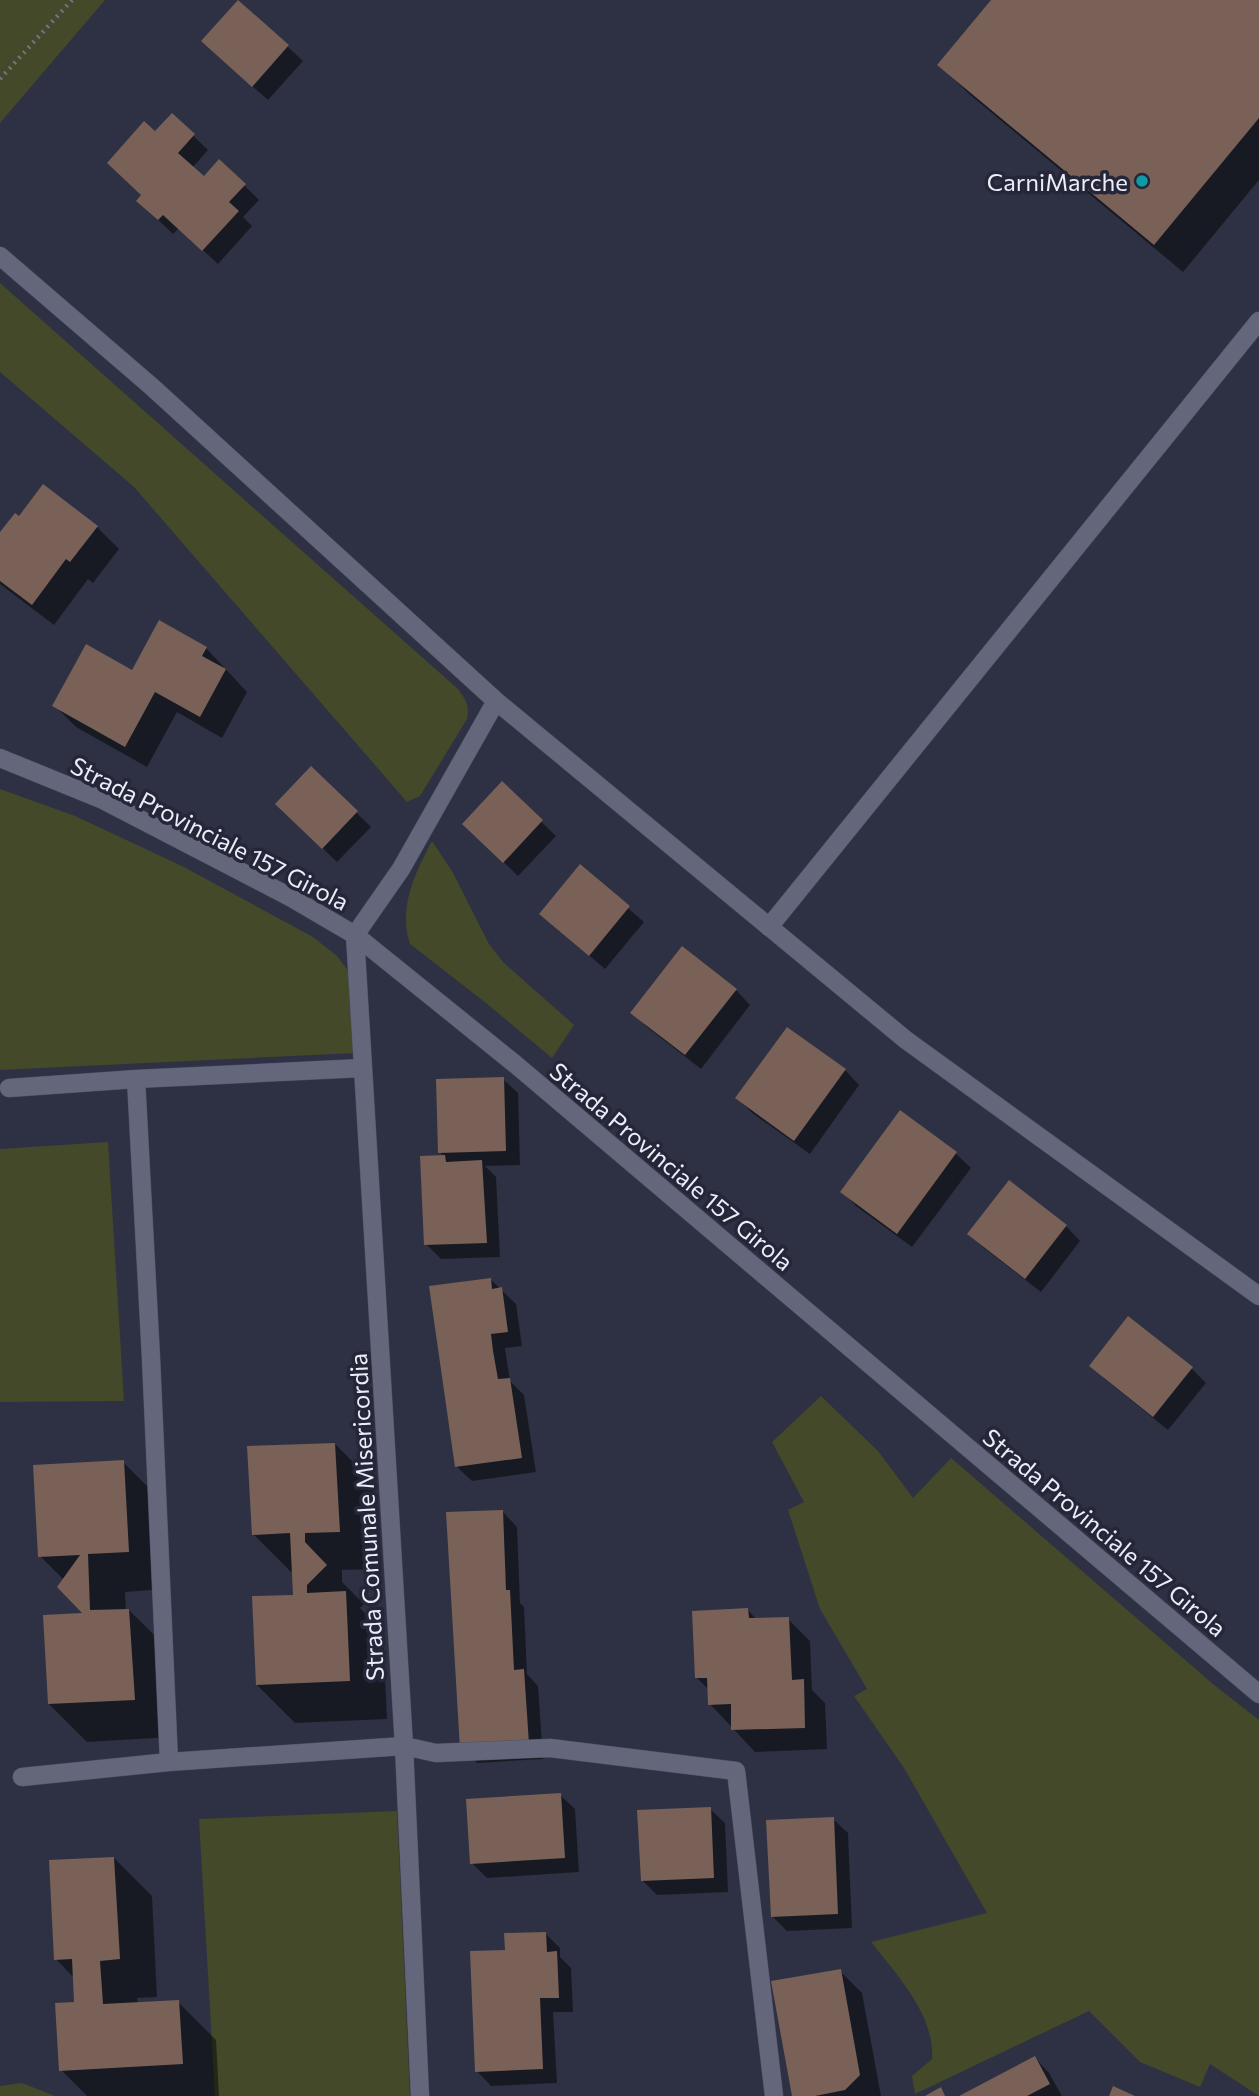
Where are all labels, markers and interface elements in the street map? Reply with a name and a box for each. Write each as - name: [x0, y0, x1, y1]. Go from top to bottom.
- place label: CarniMarche: [987, 167, 1128, 196]
- marker: CarniMarche: [1134, 173, 1150, 189]
- street label: Strada Provinciale 157 Girola: [66, 750, 354, 916]
- street label: Strada Provinciale 157 Girola: [545, 1056, 799, 1276]
- street label: Strada Comunale Misericordia: [343, 1353, 389, 1681]
- street label: Strada Provinciale 157 Girola: [978, 1422, 1232, 1642]

